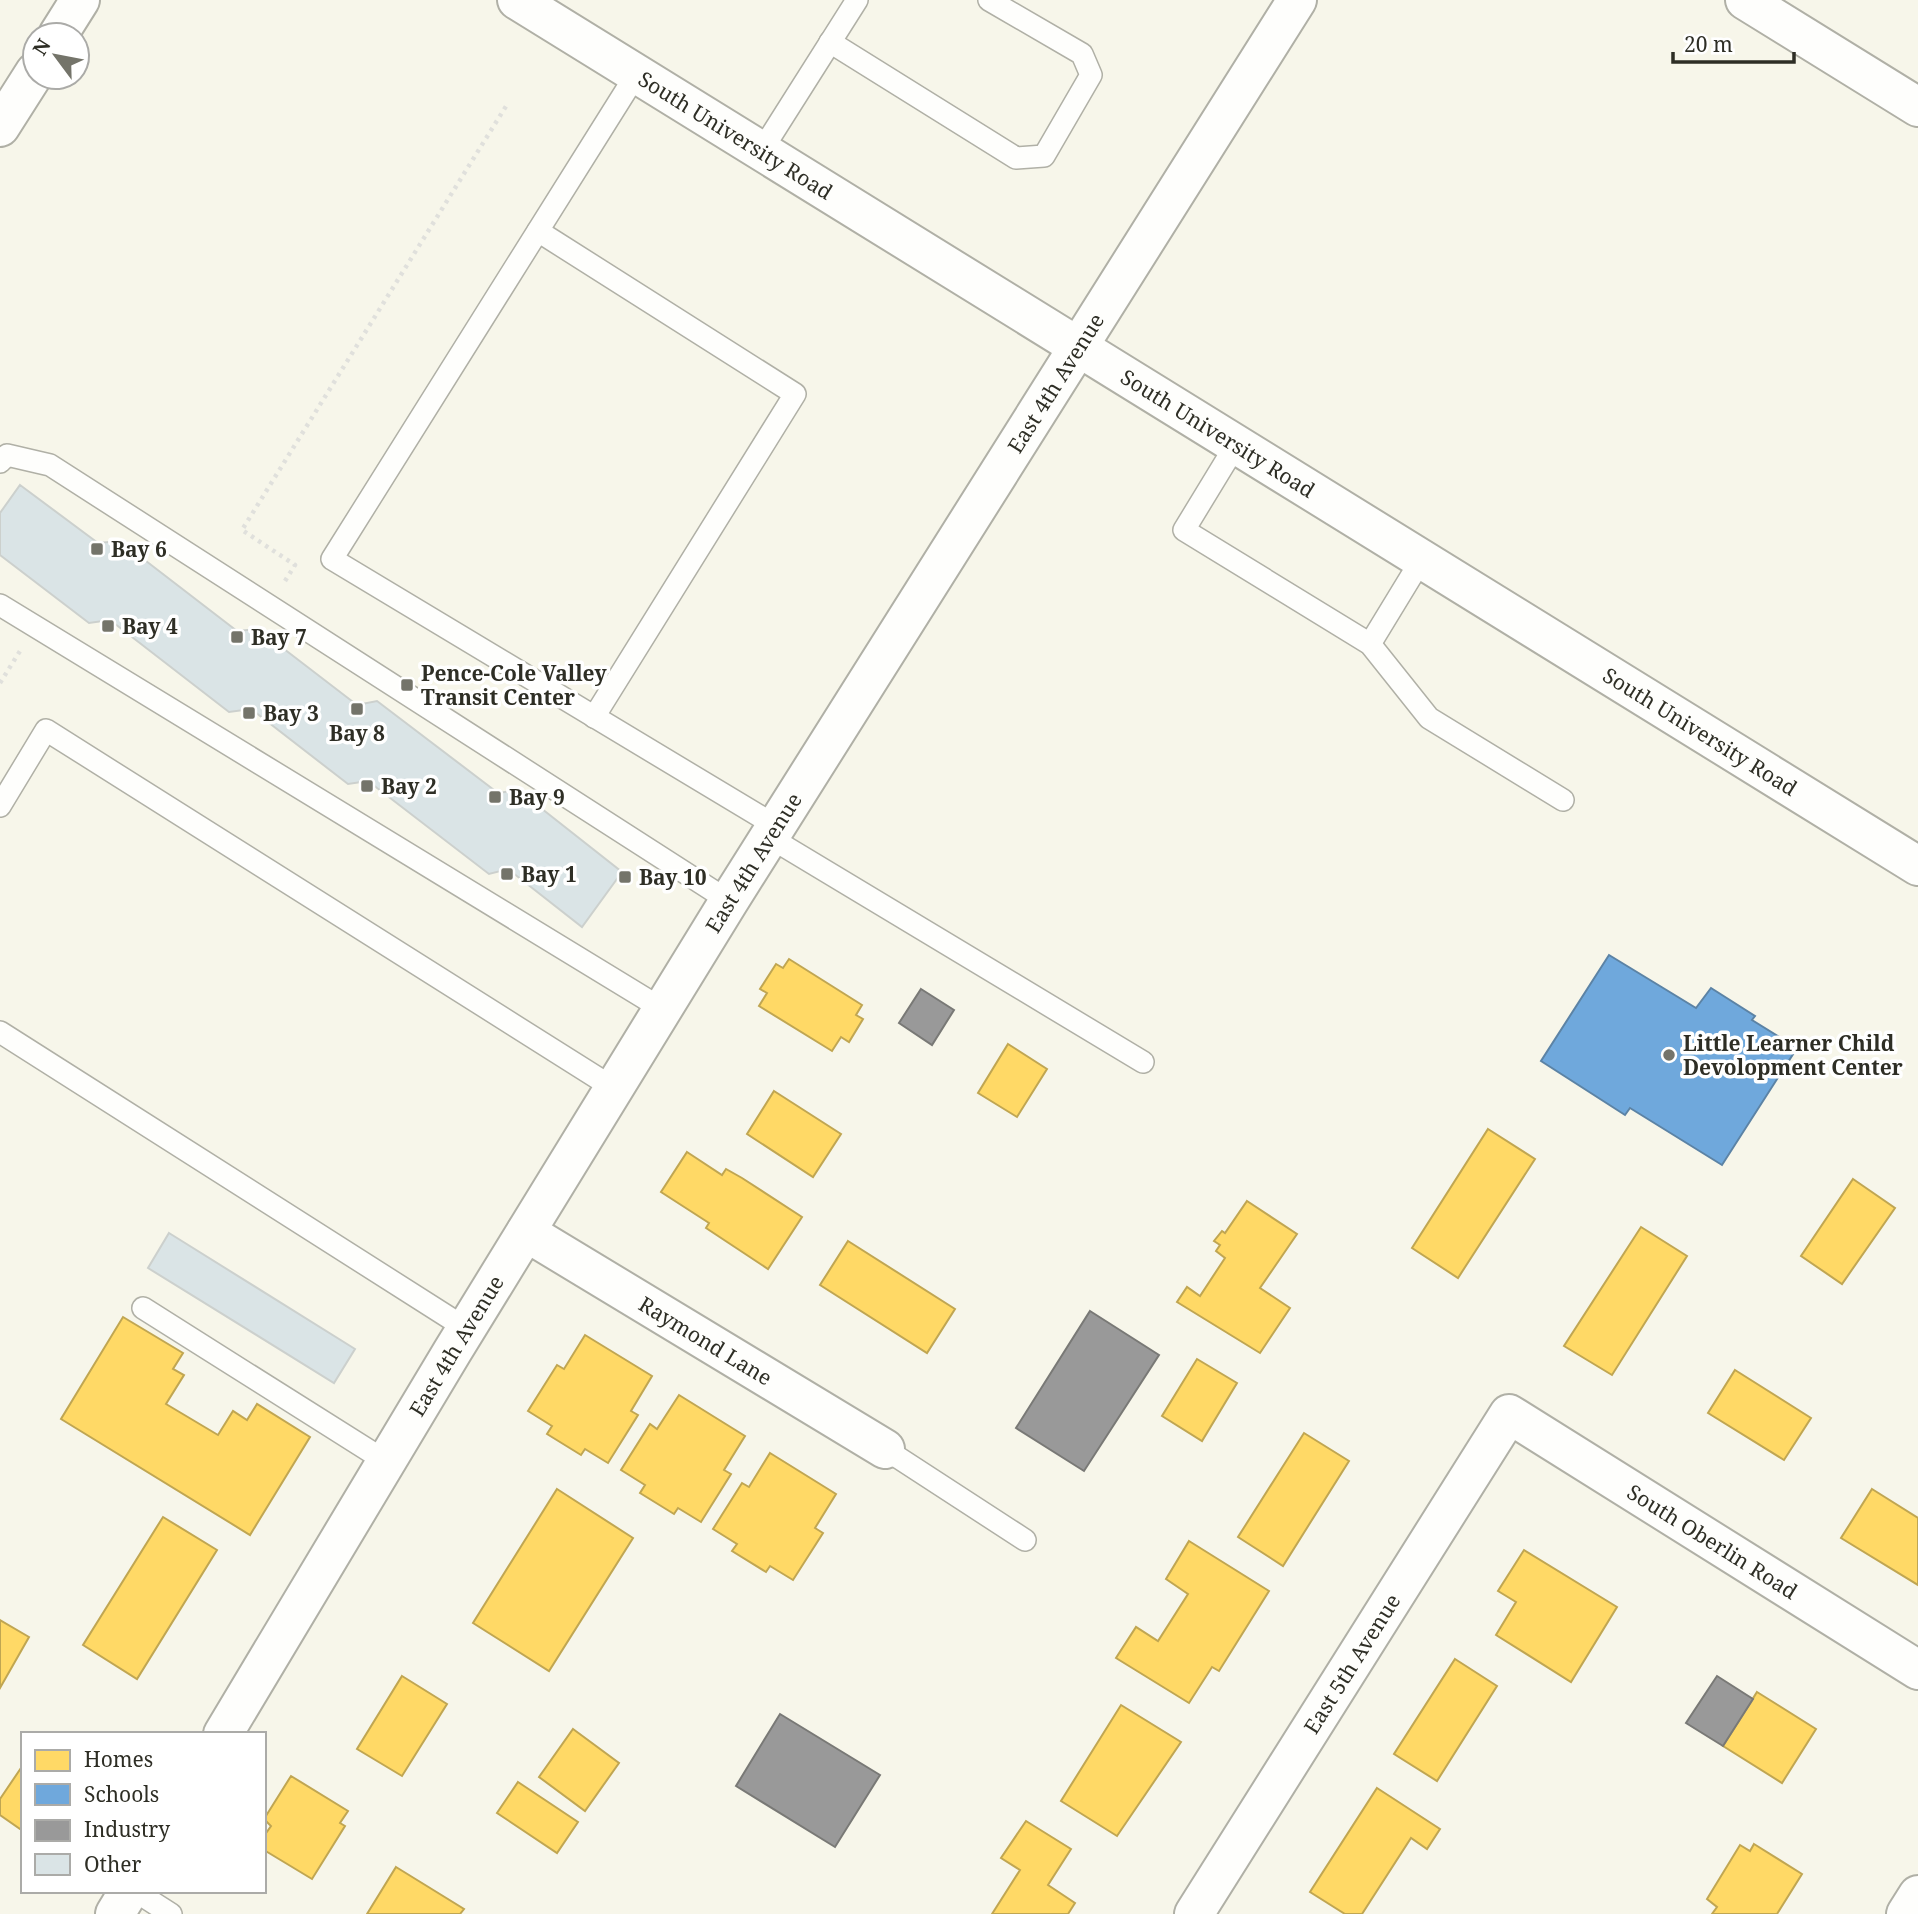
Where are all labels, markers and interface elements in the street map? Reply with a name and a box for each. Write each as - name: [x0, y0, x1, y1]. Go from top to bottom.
- north arrow: [21, 21, 91, 91]
- scale bar: [1673, 21, 1794, 65]
- text: 20 m: [1684, 30, 1733, 58]
- text: N: [27, 34, 57, 60]
- street label: South University Road: [633, 64, 838, 206]
- street label: East 4th Avenue: [1001, 308, 1110, 458]
- street label: South University Road: [1116, 363, 1320, 504]
- place label: Bay 6: [111, 535, 167, 563]
- marker: Bay 6: [89, 541, 105, 557]
- place label: Bay 4: [122, 612, 178, 640]
- marker: Bay 4: [100, 618, 116, 634]
- place label: Bay 7: [251, 623, 307, 651]
- marker: Bay 7: [229, 629, 245, 645]
- place label: Pence-Cole Valley Transit Center: [421, 659, 608, 711]
- street label: South University Road: [1598, 661, 1803, 802]
- marker: Pence-Cole Valley Transit Center: [399, 677, 415, 693]
- place label: Bay 3: [263, 699, 319, 727]
- marker: Bay 8: [349, 701, 365, 717]
- marker: Bay 3: [241, 705, 257, 721]
- place label: Bay 8: [329, 719, 385, 747]
- place label: Bay 2: [381, 772, 437, 800]
- marker: Bay 2: [359, 778, 375, 794]
- place label: Bay 9: [509, 783, 565, 811]
- street label: East 4th Avenue: [699, 787, 808, 938]
- marker: Bay 9: [487, 789, 503, 805]
- place label: Bay 1: [521, 860, 577, 888]
- place label: Bay 10: [639, 863, 707, 891]
- marker: Bay 1: [499, 866, 515, 882]
- marker: Bay 10: [617, 869, 633, 885]
- place label: Little Learner Child Devolopment Center: [1683, 1029, 1903, 1081]
- marker: Little Learner Child Devolopment Center: [1661, 1047, 1677, 1063]
- street label: East 4th Avenue: [403, 1270, 510, 1421]
- street label: Raymond Lane: [634, 1290, 777, 1392]
- street label: South Oberlin Road: [1622, 1478, 1803, 1605]
- street label: East 5th Avenue: [1297, 1588, 1406, 1739]
- legend: [21, 1732, 266, 1893]
- text: Homes: [84, 1745, 153, 1773]
- text: Schools: [84, 1780, 159, 1808]
- text: Industry: [84, 1815, 170, 1843]
- text: Other: [84, 1850, 142, 1878]

